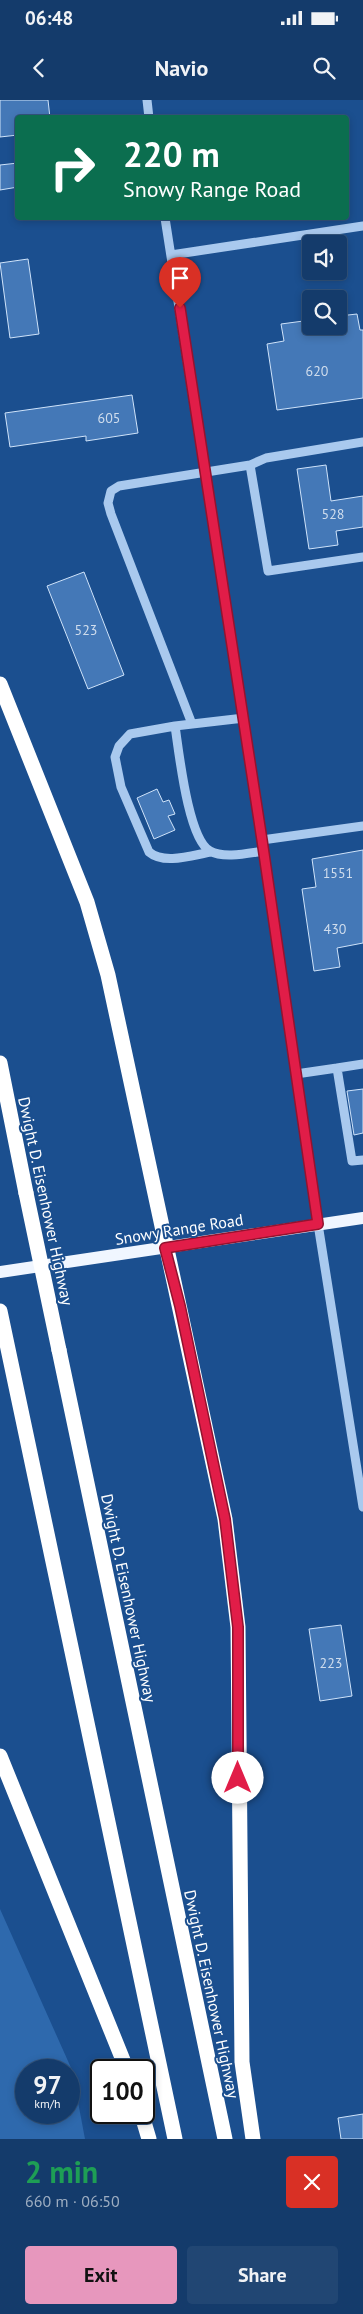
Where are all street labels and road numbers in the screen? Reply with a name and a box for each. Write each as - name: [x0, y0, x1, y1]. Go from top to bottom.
- street label: Dwight D. Eisenhower Highway: [14, 1095, 78, 1308]
- street label: Snowy Range Road: [113, 1209, 245, 1249]
- street label: Dwight D. Eisenhower Highway: [97, 1492, 161, 1705]
- street label: Dwight D. Eisenhower Highway: [180, 1888, 244, 2101]

